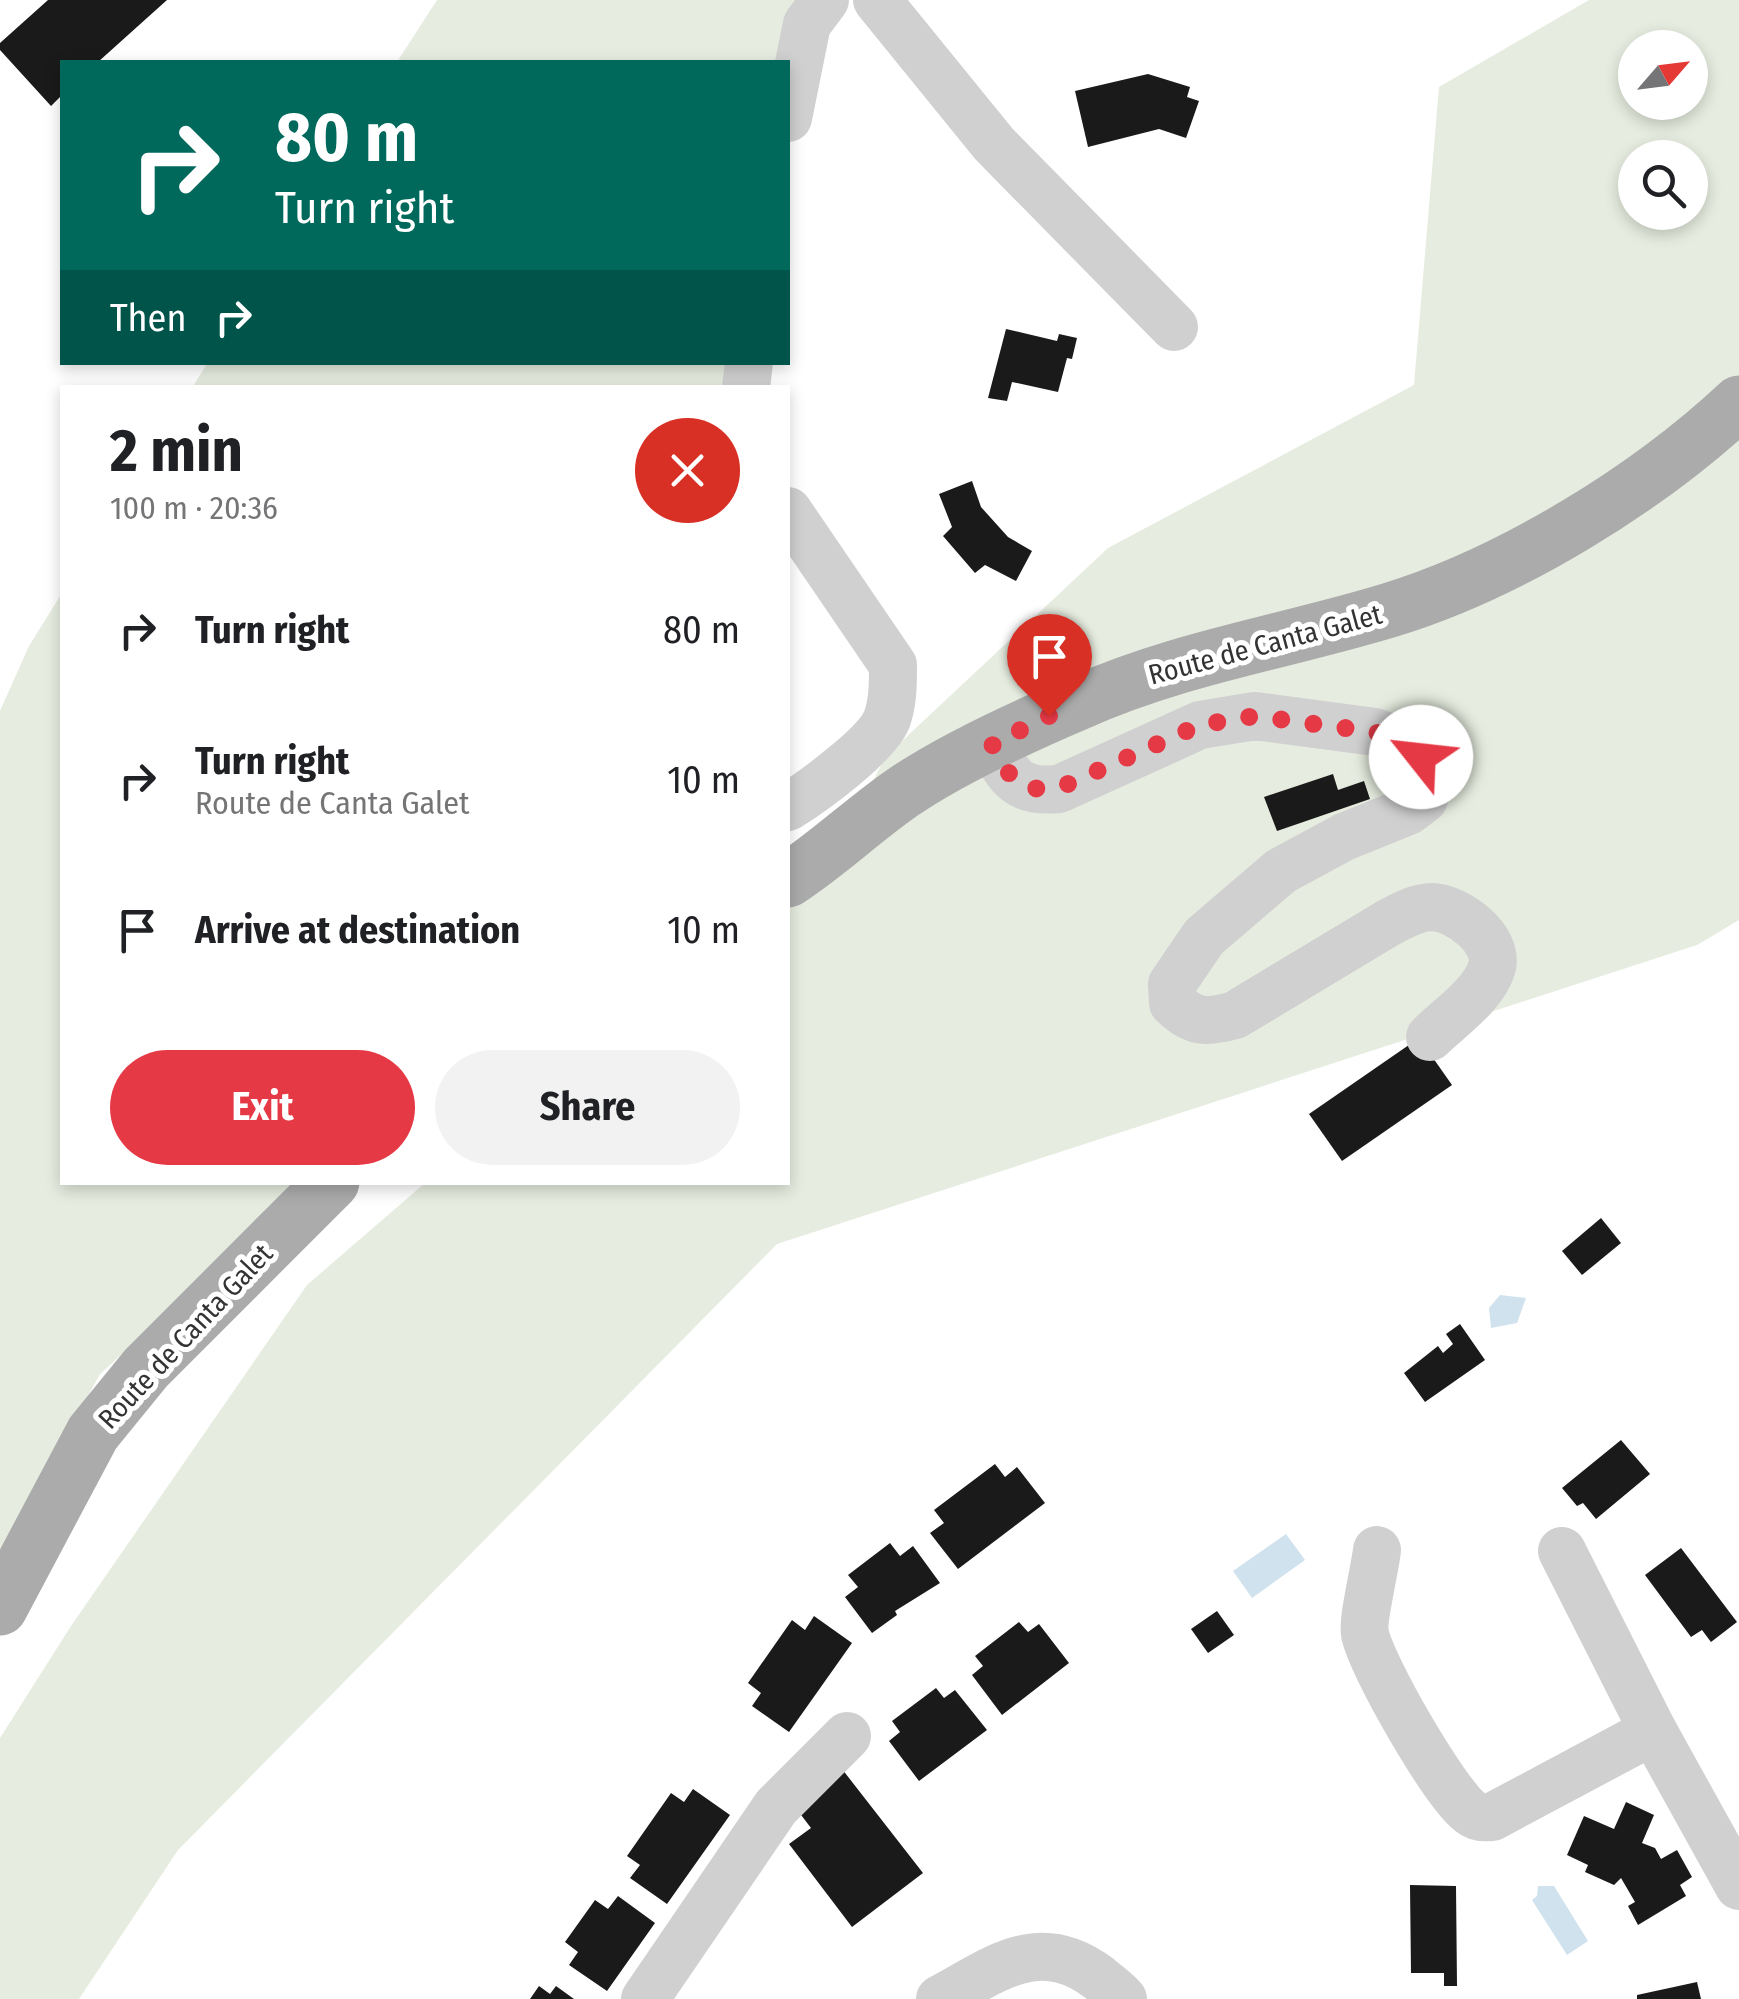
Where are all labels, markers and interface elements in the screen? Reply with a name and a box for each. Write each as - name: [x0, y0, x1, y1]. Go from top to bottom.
- north arrow: [1618, 30, 1708, 120]
- map controls: [1618, 30, 1708, 230]
- text: 80 m: [275, 96, 418, 180]
- icon: right: [110, 100, 240, 230]
- button: search: [1618, 140, 1708, 230]
- text: Turn right: [275, 181, 454, 235]
- icon: right: [206, 290, 261, 345]
- text: Then: [110, 295, 186, 341]
- text: 2 min: [110, 415, 243, 487]
- button: close: [635, 418, 740, 523]
- text: 100 m · 20:36: [110, 489, 278, 527]
- street label: Route de Canta Galet: [1145, 597, 1386, 692]
- icon: right: [110, 603, 165, 658]
- text: Turn right: [195, 607, 349, 653]
- text: 80 m: [663, 607, 740, 653]
- pin: [1007, 614, 1092, 717]
- icon: arrive: [1022, 629, 1077, 684]
- position arrow: [1369, 705, 1473, 809]
- text: Turn right: [195, 738, 349, 784]
- icon: right: [110, 753, 165, 808]
- text: 10 m: [667, 757, 740, 803]
- text: Route de Canta Galet: [195, 784, 470, 822]
- icon: arrive: [110, 903, 165, 958]
- text: Arrive at destination: [195, 907, 520, 953]
- text: 10 m: [667, 907, 740, 953]
- button: Exit: [110, 1050, 415, 1165]
- button: Share: [435, 1050, 740, 1165]
- street label: Route de Canta Galet: [91, 1237, 280, 1435]

